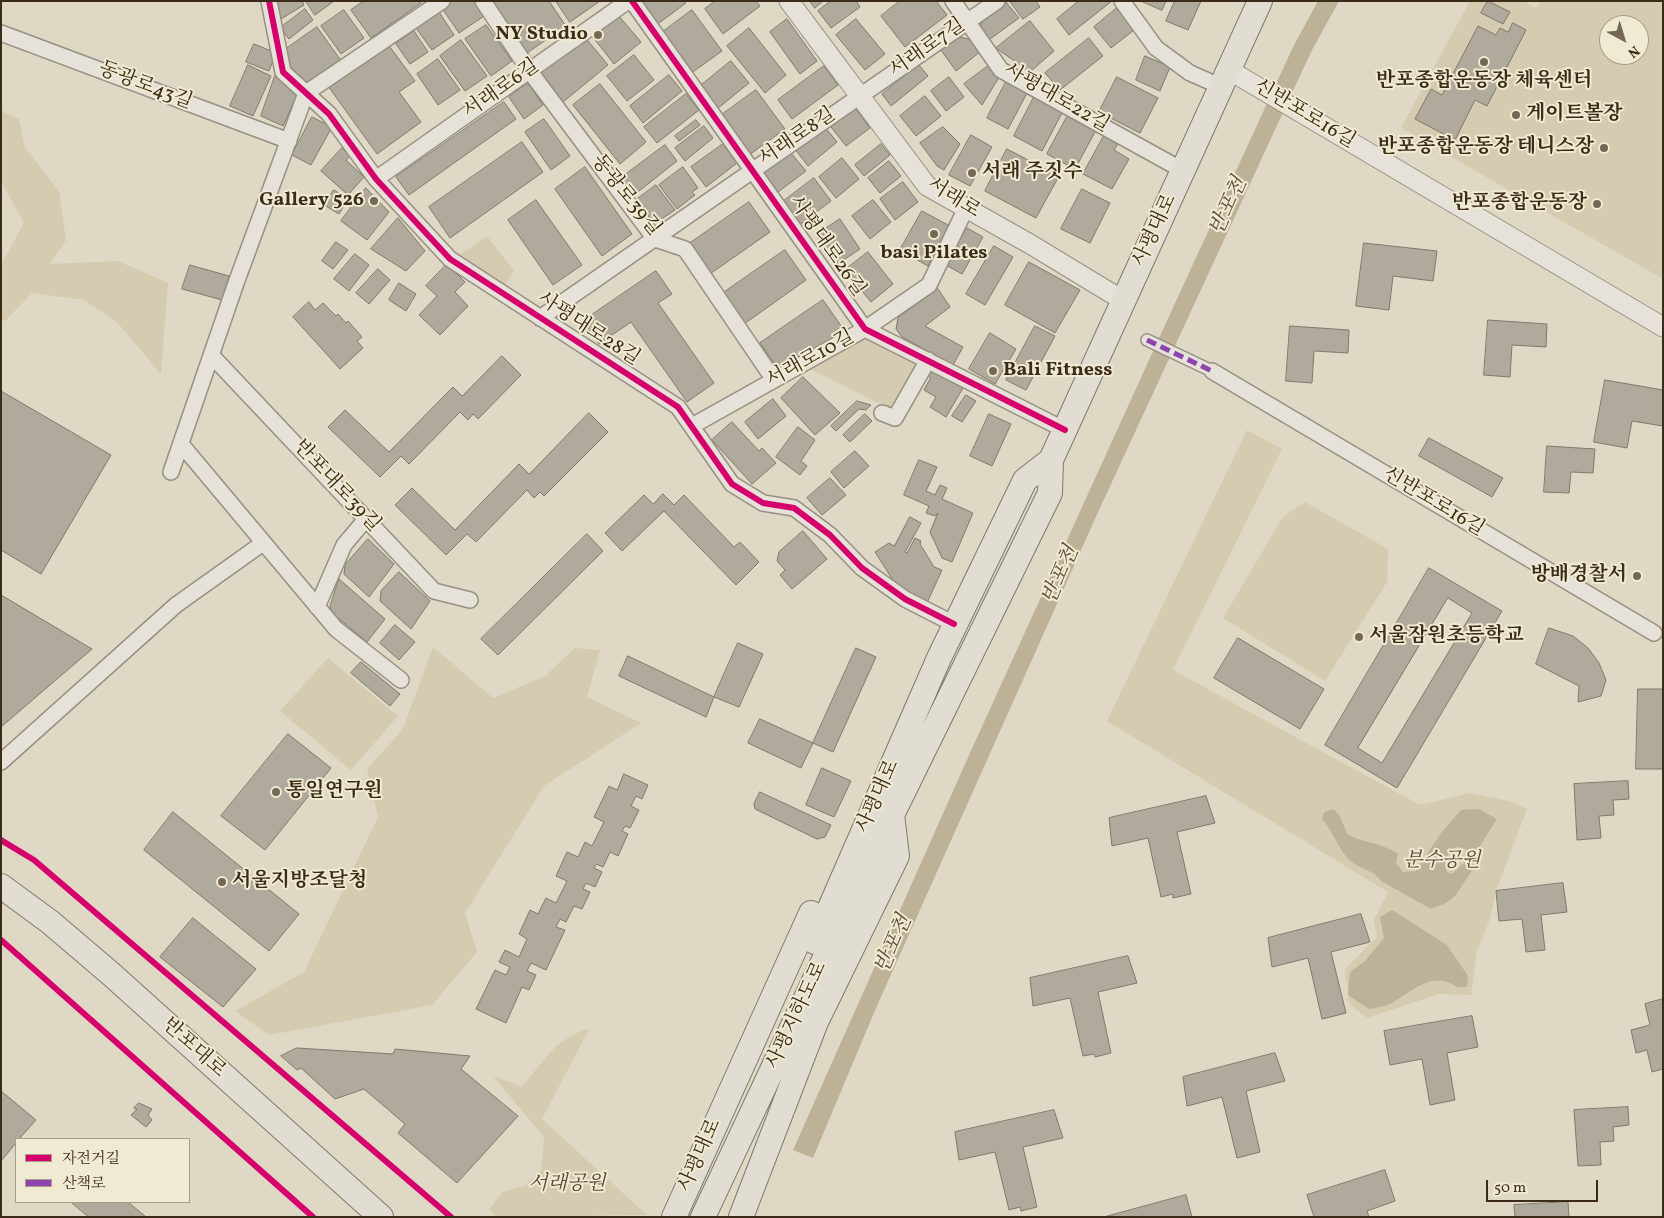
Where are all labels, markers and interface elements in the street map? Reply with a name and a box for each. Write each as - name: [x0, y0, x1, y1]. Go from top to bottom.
- street label: 서래로7길: [885, 14, 971, 84]
- north arrow: [1599, 15, 1649, 65]
- place label: NY Studio: [496, 23, 588, 47]
- marker: NY Studio: [592, 29, 604, 41]
- text: N: [1623, 41, 1643, 62]
- street label: 서래로6길: [459, 55, 545, 125]
- marker: 반포종합운동장 체육센터: [1478, 56, 1490, 68]
- street label: 동광로43길: [95, 58, 195, 116]
- street label: 사평대로22길: [999, 59, 1113, 139]
- place label: 반포종합운동장 체육센터: [1376, 70, 1592, 94]
- street label: 신반포로16길: [1249, 75, 1359, 155]
- place label: 게이트볼장: [1526, 103, 1623, 127]
- street label: 서래로8길: [755, 104, 841, 172]
- marker: 게이트볼장: [1510, 109, 1522, 121]
- place label: 반포종합운동장 테니스장: [1377, 136, 1594, 160]
- marker: 반포종합운동장 테니스장: [1598, 142, 1610, 154]
- street label: 동광로39길: [585, 151, 665, 241]
- place label: 서래 주짓수: [982, 161, 1083, 185]
- marker: 서래 주짓수: [966, 167, 978, 179]
- street label: 서래로: [922, 173, 984, 225]
- water label: 반포천: [1206, 174, 1254, 240]
- place label: Gallery 526: [259, 189, 364, 213]
- street label: 사평대로: [1129, 191, 1183, 271]
- street label: 사평대로26길: [782, 192, 870, 302]
- place label: 반포종합운동장: [1452, 192, 1587, 216]
- marker: Gallery 526: [368, 195, 380, 207]
- marker: 반포종합운동장: [1591, 198, 1603, 210]
- marker: basi Pilates: [928, 228, 940, 240]
- place label: basi Pilates: [880, 242, 988, 266]
- street label: 사평대로28길: [532, 288, 644, 372]
- street label: 서래로10길: [763, 326, 859, 394]
- place label: Bali Fitness: [1003, 359, 1112, 383]
- marker: Bali Fitness: [987, 365, 999, 377]
- street label: 반포대로39길: [287, 436, 385, 538]
- street label: 신반포로16길: [1378, 463, 1488, 543]
- water label: 반포천: [1038, 543, 1086, 609]
- place label: 방배경찰서: [1530, 564, 1627, 588]
- marker: 방배경찰서: [1631, 570, 1643, 582]
- place label: 서울잠원초등학교: [1369, 625, 1524, 649]
- marker: 서울잠원초등학교: [1353, 631, 1365, 643]
- street label: 사평대로: [852, 757, 906, 837]
- place label: 통일연구원: [286, 780, 383, 804]
- marker: 통일연구원: [270, 786, 282, 798]
- park label: 분수공원: [1403, 850, 1481, 874]
- place label: 서울지방조달청: [232, 870, 367, 894]
- marker: 서울지방조달청: [216, 876, 228, 888]
- water label: 반포천: [871, 912, 919, 978]
- street label: 사평지하도로: [763, 958, 833, 1074]
- street label: 반포대로: [156, 1014, 230, 1084]
- street label: 사평대로: [674, 1116, 728, 1196]
- legend: [15, 1138, 190, 1203]
- text: 자전거길: [62, 1149, 120, 1170]
- scale bar: [1489, 1170, 1602, 1202]
- park label: 서래공원: [528, 1173, 606, 1197]
- text: 산책로: [62, 1174, 105, 1195]
- text: 50 m: [1494, 1178, 1526, 1199]

